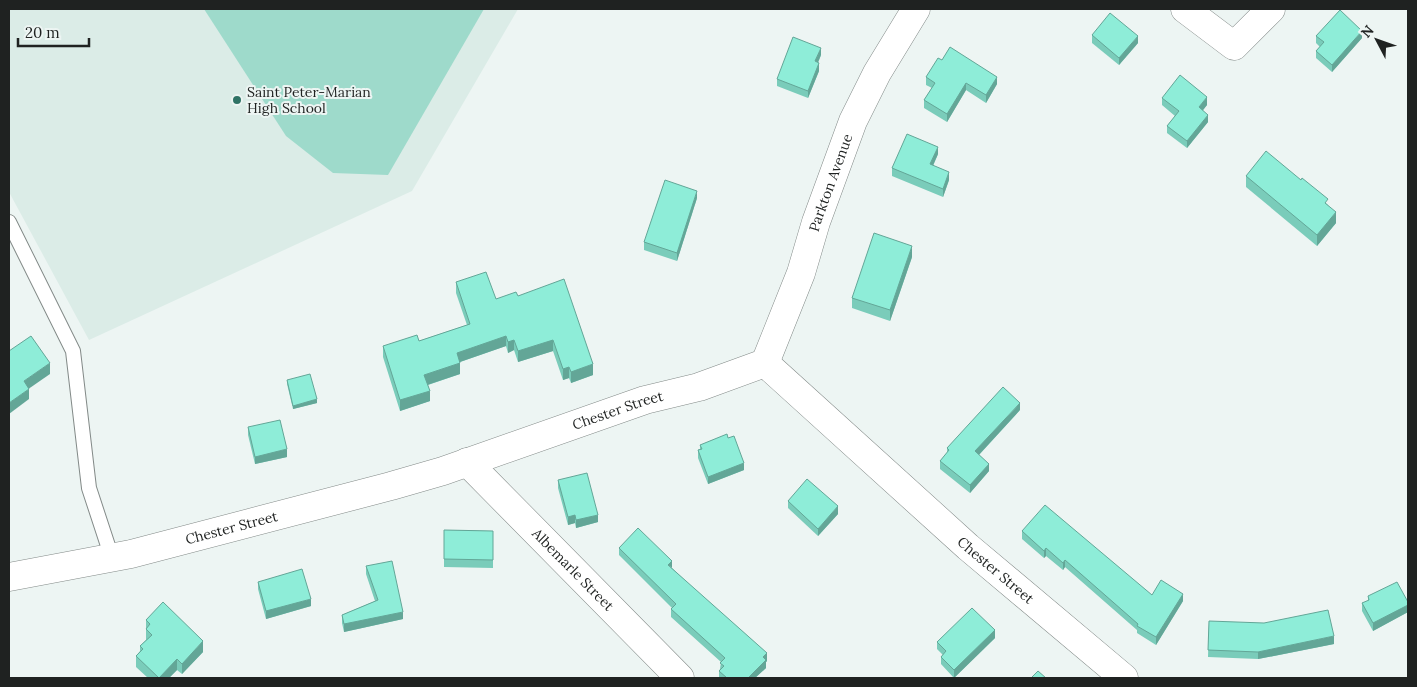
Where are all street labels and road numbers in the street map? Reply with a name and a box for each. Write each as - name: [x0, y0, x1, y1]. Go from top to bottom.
- street label: Parkton Avenue: [805, 131, 857, 234]
- street label: Chester Street: [570, 387, 665, 434]
- street label: Chester Street: [183, 507, 280, 548]
- street label: Albemarle Street: [528, 524, 618, 615]
- street label: Chester Street: [954, 533, 1038, 608]

